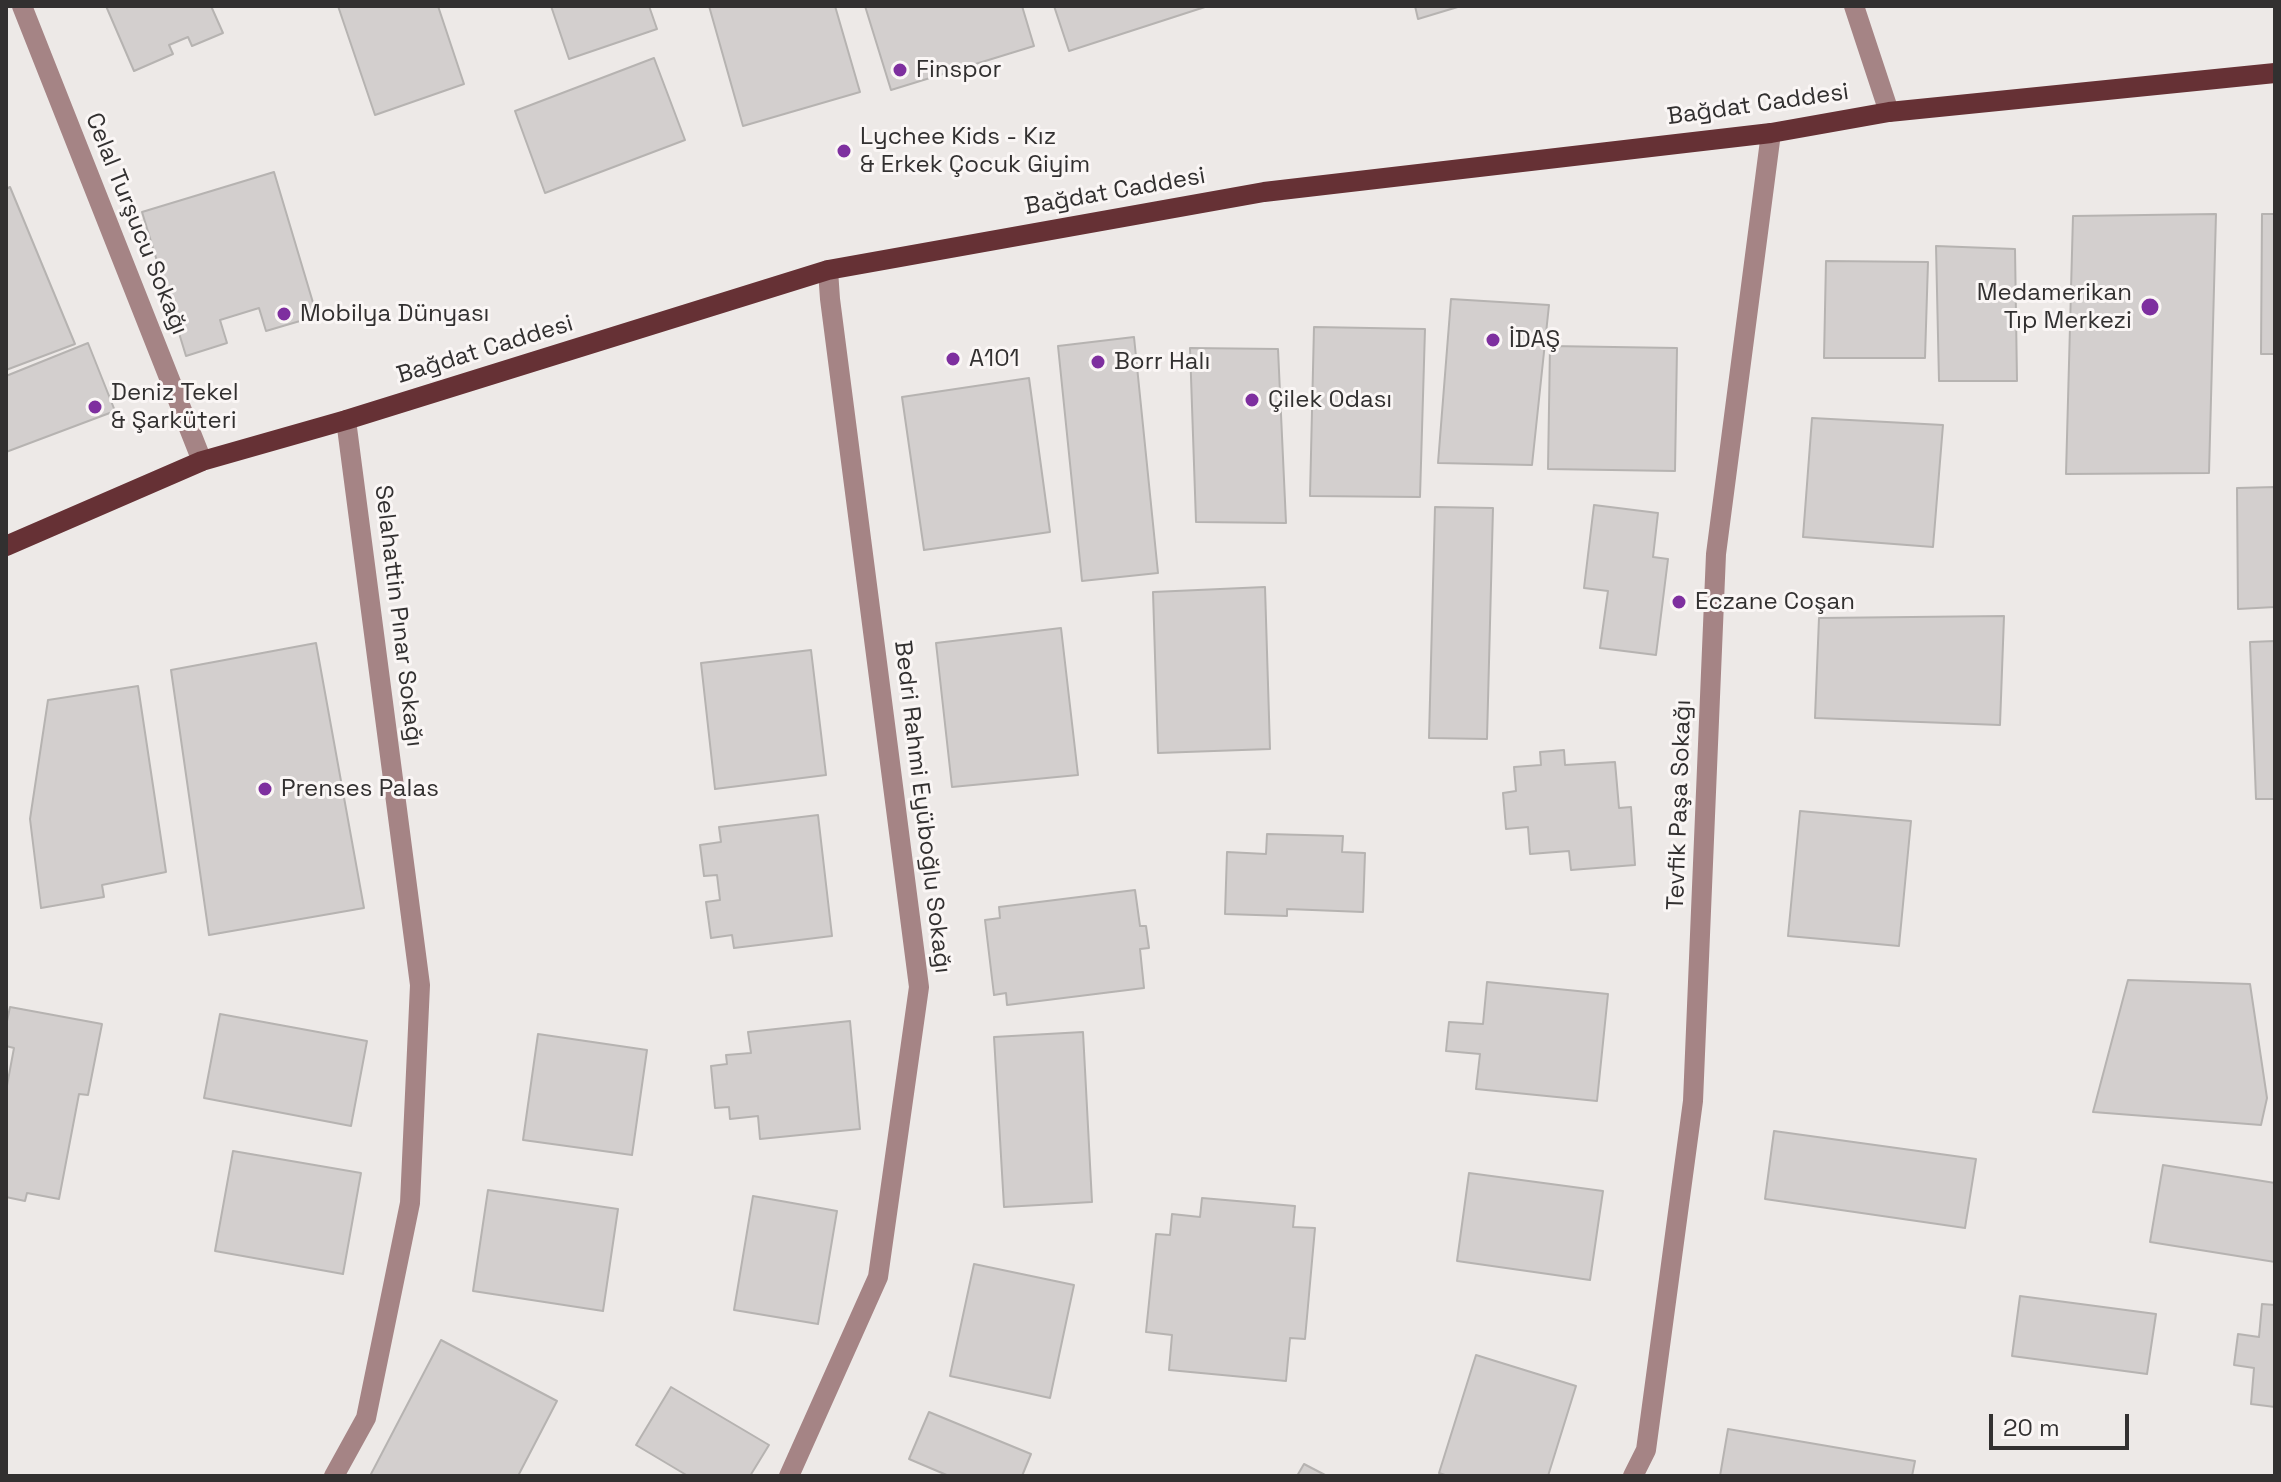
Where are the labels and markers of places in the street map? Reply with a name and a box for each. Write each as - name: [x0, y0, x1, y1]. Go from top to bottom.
- place label: Finspor: [916, 56, 1002, 84]
- marker: Finspor: [891, 61, 909, 79]
- place label: Lychee Kids - Kız & Erkek Çocuk Giyim: [860, 123, 1090, 179]
- marker: Lychee Kids - Kız & Erkek Çocuk Giyim: [835, 142, 853, 160]
- place label: Medamerikan Tıp Merkezi: [1977, 279, 2132, 335]
- marker: Medamerikan Tıp Merkezi: [2139, 296, 2161, 318]
- place label: Mobilya Dünyası: [300, 300, 490, 328]
- marker: Mobilya Dünyası: [275, 305, 293, 323]
- place label: İDAŞ: [1509, 326, 1560, 354]
- marker: İDAŞ: [1484, 331, 1502, 349]
- place label: A101: [969, 345, 1020, 373]
- place label: Borr Halı: [1114, 348, 1210, 376]
- marker: A101: [944, 350, 962, 368]
- marker: Borr Halı: [1089, 353, 1107, 371]
- place label: Deniz Tekel & Şarküteri: [111, 379, 239, 435]
- place label: Çilek Odası: [1268, 386, 1392, 414]
- marker: Çilek Odası: [1243, 391, 1261, 409]
- marker: Deniz Tekel & Şarküteri: [86, 398, 104, 416]
- place label: Eczane Coşan: [1695, 588, 1855, 616]
- marker: Eczane Coşan: [1670, 593, 1688, 611]
- place label: Prenses Palas: [281, 775, 439, 803]
- marker: Prenses Palas: [256, 780, 274, 798]

